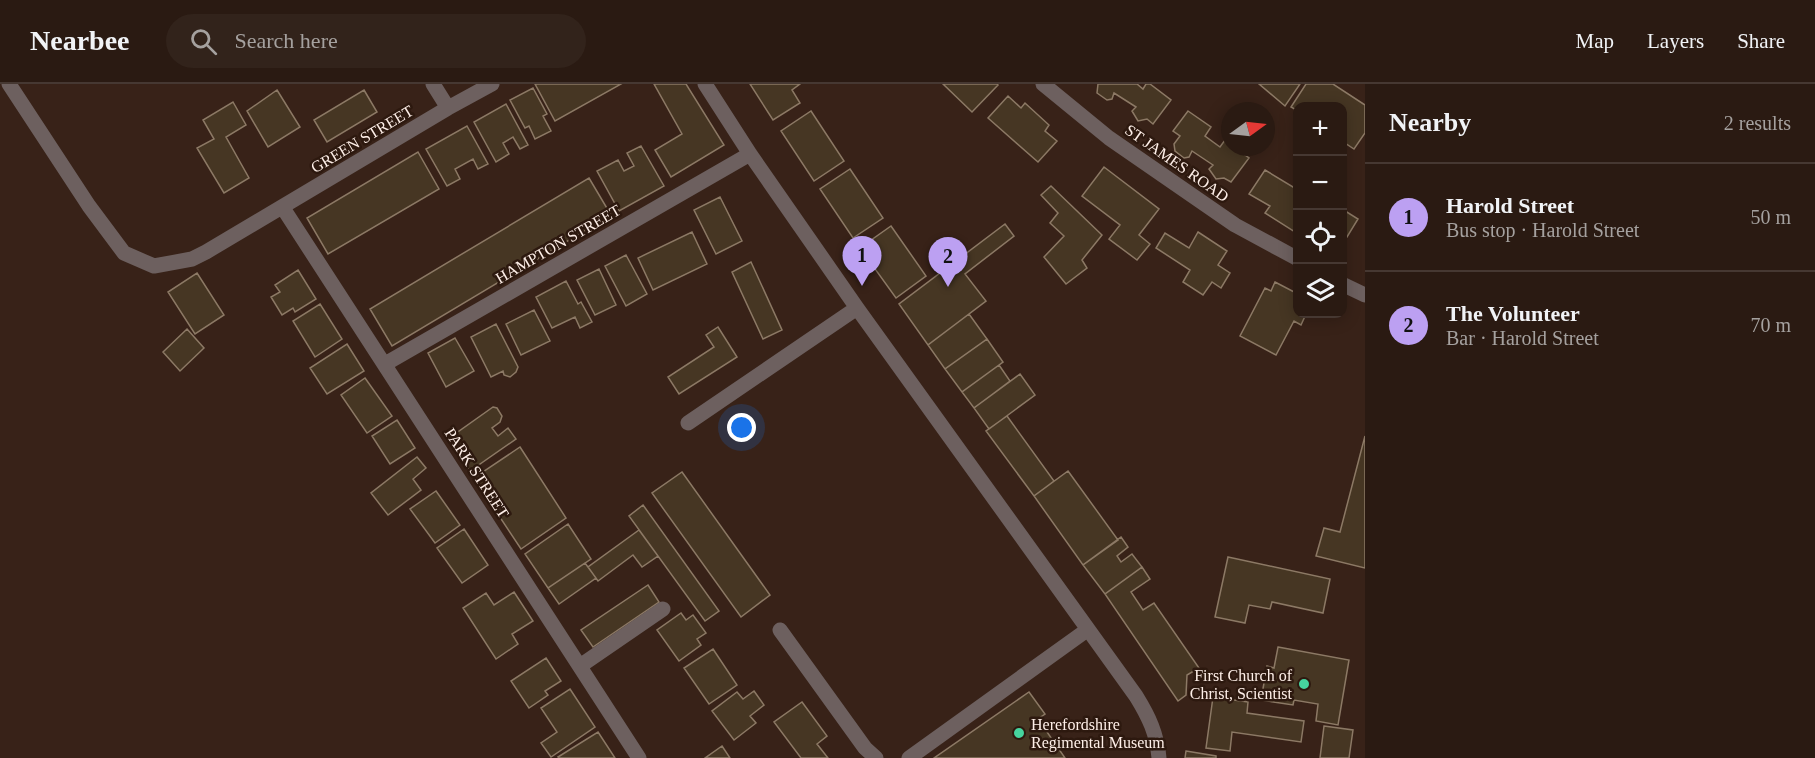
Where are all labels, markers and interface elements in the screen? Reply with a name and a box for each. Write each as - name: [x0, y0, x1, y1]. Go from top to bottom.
- search box: [166, 14, 586, 68]
- text: Nearbee: [30, 25, 130, 56]
- icon: search: [187, 25, 220, 58]
- text: Search here: [235, 28, 338, 53]
- text: Map: [1576, 29, 1614, 53]
- text: Layers: [1647, 29, 1704, 53]
- text: Share: [1737, 29, 1785, 53]
- street label: GREEN STREET: [308, 102, 416, 176]
- north arrow: [1221, 102, 1275, 156]
- map controls: [1293, 102, 1347, 318]
- button: +: [1293, 102, 1347, 156]
- text: Nearby: [1389, 108, 1471, 137]
- text: 2 results: [1724, 112, 1791, 134]
- street label: ST JAMES ROAD: [1122, 121, 1232, 205]
- button: −: [1293, 156, 1347, 210]
- text: Harold Street: [1446, 193, 1574, 218]
- street label: HAMPTON STREET: [492, 201, 624, 287]
- text: 1: [1404, 206, 1414, 228]
- text: 50 m: [1750, 206, 1791, 228]
- button: locate: [1293, 210, 1347, 264]
- text: Bus stop · Harold Street: [1446, 219, 1639, 241]
- pin: 1: [842, 236, 882, 286]
- pin: 2: [928, 238, 968, 287]
- button: layers: [1293, 264, 1347, 318]
- text: The Volunteer: [1446, 301, 1580, 326]
- text: 2: [1404, 314, 1414, 336]
- text: 70 m: [1750, 314, 1791, 336]
- text: Bar · Harold Street: [1446, 327, 1599, 349]
- your location: [727, 413, 756, 442]
- street label: PARK STREET: [442, 425, 513, 521]
- place label: First Church of Christ, Scientist: [1190, 667, 1293, 702]
- marker: First Church of Christ, Scientist: [1297, 677, 1311, 691]
- place label: Herefordshire Regimental Museum: [1031, 716, 1165, 752]
- marker: Herefordshire Regimental Museum: [1012, 726, 1026, 740]

